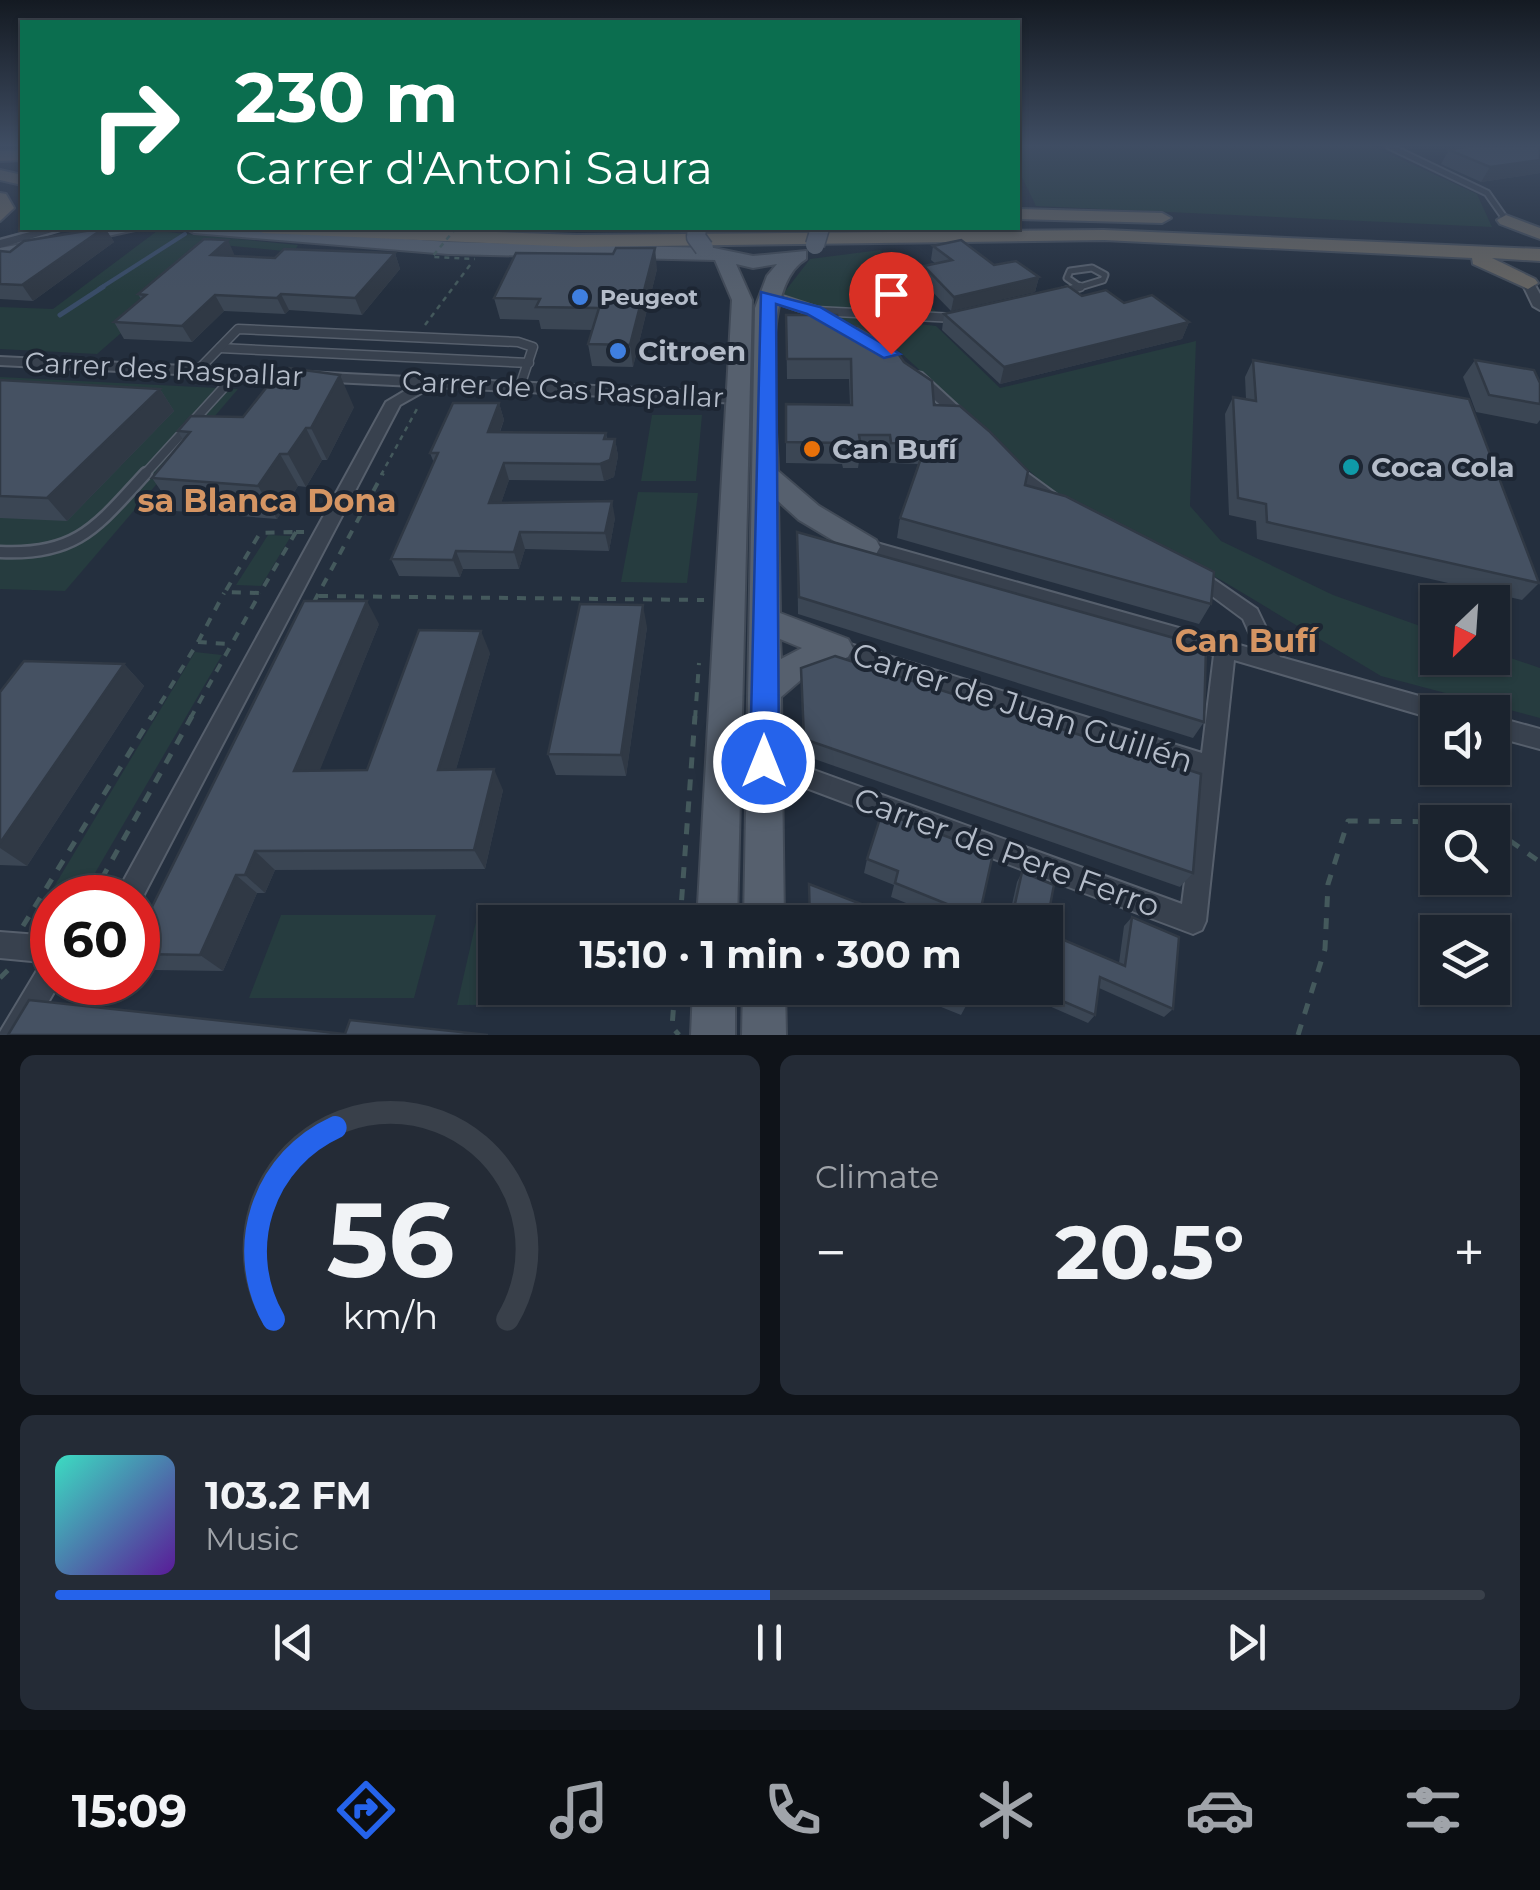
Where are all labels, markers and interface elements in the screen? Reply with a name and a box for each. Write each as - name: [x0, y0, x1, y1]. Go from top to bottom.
- text: 230 m: [235, 54, 459, 140]
- icon: right: [70, 60, 200, 190]
- text: Carrer d'Antoni Saura: [235, 140, 713, 195]
- pin: [849, 252, 934, 355]
- icon: arrive: [864, 267, 919, 322]
- place label: Peugeot: [600, 284, 699, 311]
- marker: Peugeot: [569, 286, 591, 308]
- place label: Citroen: [638, 334, 746, 368]
- marker: Citroen: [607, 340, 629, 362]
- street label: Carrer des Raspallar: [24, 345, 304, 393]
- street label: Carrer de Cas Raspallar: [401, 364, 725, 414]
- place label: Can Bufí: [832, 432, 959, 466]
- marker: Can Bufí: [801, 438, 823, 460]
- place label: Coca Cola: [1371, 450, 1515, 484]
- marker: Coca Cola: [1340, 456, 1362, 478]
- district label: sa Blanca Dona: [138, 481, 396, 520]
- north arrow: [1420, 585, 1510, 675]
- map controls: [1420, 585, 1510, 1005]
- district label: Can Bufí: [1175, 621, 1320, 660]
- street label: Carrer de Juan Guillén: [848, 633, 1198, 781]
- button: sound: [1420, 695, 1510, 785]
- position arrow: [712, 710, 816, 814]
- street label: Carrer de Pere Ferro: [849, 779, 1165, 925]
- button: search: [1420, 805, 1510, 895]
- speed limit sign: 60: [30, 875, 160, 1005]
- button: layers: [1420, 915, 1510, 1005]
- text: 15:10 · 1 min · 300 m: [579, 931, 962, 978]
- text: Climate: [815, 1157, 939, 1196]
- text: 56: [326, 1176, 454, 1303]
- text: 20.5°: [1055, 1206, 1245, 1298]
- text: −: [815, 1219, 847, 1286]
- text: +: [1453, 1219, 1485, 1286]
- text: km/h: [342, 1294, 438, 1338]
- text: 103.2 FM: [205, 1472, 372, 1519]
- text: Music: [205, 1519, 299, 1558]
- icon: previous: [266, 1615, 321, 1670]
- icon: pause: [742, 1615, 797, 1670]
- icon: next: [1219, 1615, 1274, 1670]
- icon: directions: [331, 1775, 401, 1845]
- icon: music: [544, 1775, 614, 1845]
- icon: phone: [758, 1775, 828, 1845]
- icon: climate: [971, 1775, 1041, 1845]
- icon: car: [1185, 1775, 1255, 1845]
- icon: filters: [1398, 1775, 1468, 1845]
- text: 15:09: [72, 1783, 187, 1838]

